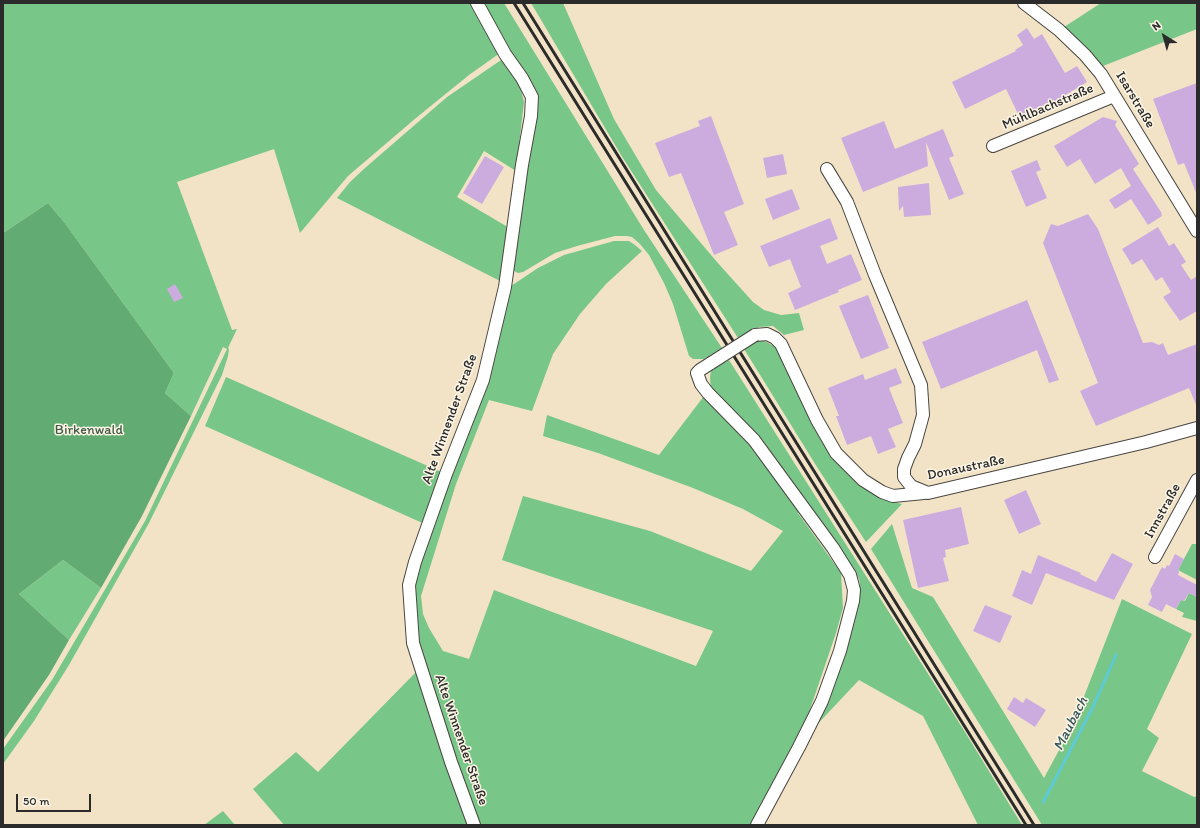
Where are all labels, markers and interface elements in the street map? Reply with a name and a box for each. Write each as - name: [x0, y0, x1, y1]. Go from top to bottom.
- north arrow: [1144, 16, 1184, 56]
- text: N: [1150, 19, 1163, 33]
- street label: Isarstraße: [1112, 69, 1158, 131]
- street label: Mühlbachstraße: [1000, 80, 1096, 134]
- street label: Alte Winnender Straße: [419, 352, 481, 486]
- park label: Birkenwald: [55, 422, 123, 438]
- street label: Donaustraße: [926, 452, 1006, 484]
- street label: Innstraße: [1141, 481, 1185, 541]
- street label: Alte Winnender Straße: [431, 672, 491, 808]
- water label: Maubach: [1050, 694, 1092, 754]
- scale bar: [18, 786, 93, 812]
- text: 50 m: [23, 794, 49, 808]

